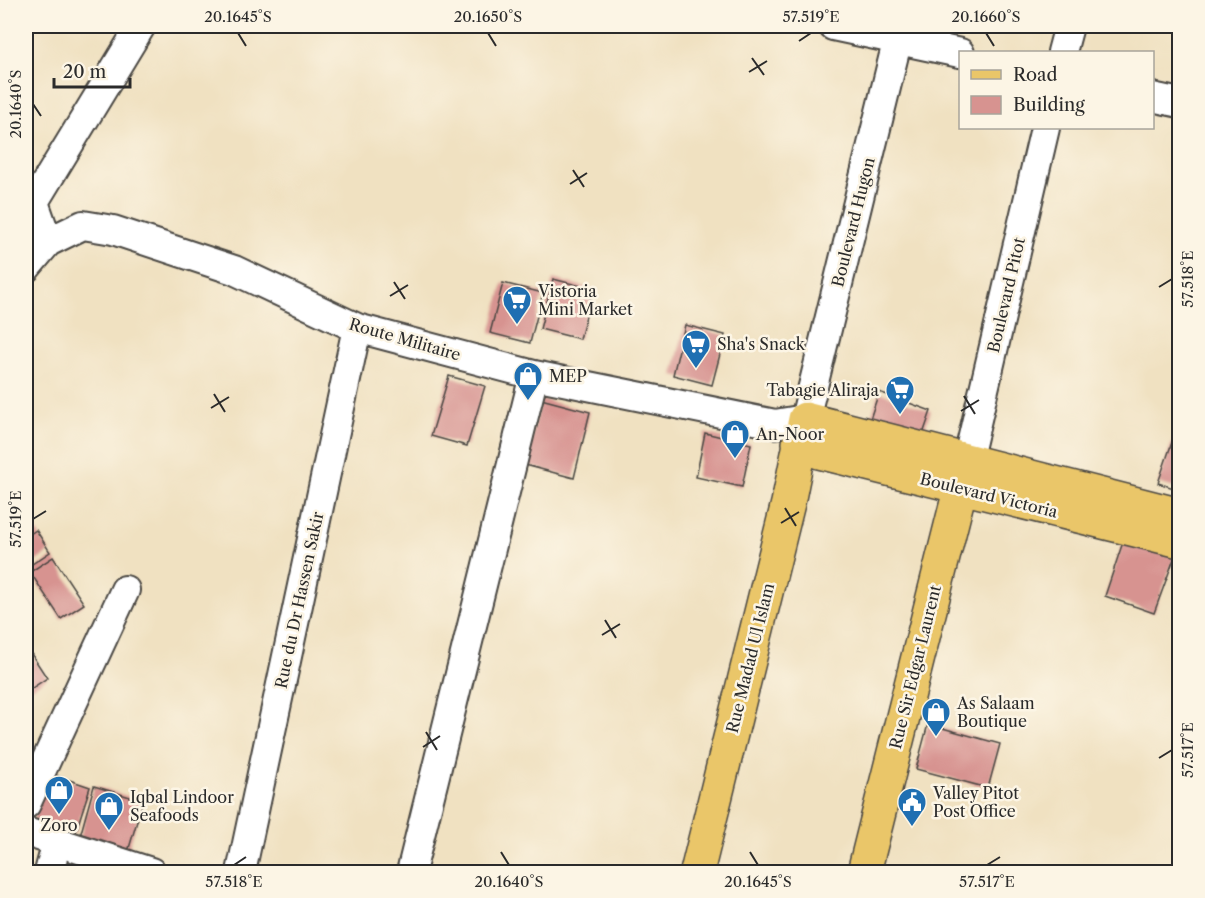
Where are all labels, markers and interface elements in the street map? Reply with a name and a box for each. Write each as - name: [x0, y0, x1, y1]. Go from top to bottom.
- text: 20.1645°S: [204, 7, 272, 26]
- text: 20.1650°S: [454, 7, 522, 26]
- text: 57.519°E: [782, 7, 840, 26]
- text: 20.1660°S: [951, 7, 1021, 26]
- scale bar: [54, 51, 130, 89]
- legend: [959, 51, 1154, 129]
- text: 20 m: [63, 61, 107, 83]
- text: Road: [1013, 64, 1058, 86]
- text: 20.1640°S: [6, 69, 25, 139]
- text: Building: [1013, 94, 1085, 116]
- street label: Boulevard Hugon: [827, 155, 879, 289]
- street label: Boulevard Pitot: [983, 235, 1029, 355]
- text: 57.518°E: [1178, 250, 1197, 308]
- place label: Vistoria Mini Market: [537, 281, 633, 319]
- supermarket icon: Vistoria Mini Market: [501, 284, 533, 326]
- street label: Route Militaire: [347, 314, 463, 365]
- supermarket icon: Sha's Snack: [680, 328, 712, 370]
- place label: Sha's Snack: [717, 334, 806, 354]
- shop icon: MEP: [512, 360, 544, 402]
- place label: MEP: [549, 366, 587, 386]
- supermarket icon: Tabagie Aliraja: [884, 374, 916, 416]
- place label: Tabagie Aliraja: [767, 380, 880, 400]
- shop icon: An-Noor: [719, 418, 751, 460]
- place label: An-Noor: [755, 424, 824, 444]
- street label: Boulevard Victoria: [918, 468, 1060, 522]
- text: 57.519°E: [6, 490, 25, 548]
- street label: Rue du Dr Hassen Sakir: [270, 509, 328, 690]
- street label: Rue Madad Ul Islam: [722, 581, 778, 735]
- street label: Rue Sir Edgar Laurent: [885, 583, 945, 751]
- place label: As Salaam Boutique: [956, 693, 1035, 731]
- shop icon: As Salaam Boutique: [920, 696, 952, 738]
- text: 57.517°E: [1178, 722, 1197, 778]
- shop icon: Zoro: [43, 774, 75, 816]
- place label: Valley Pitot Post Office: [932, 783, 1019, 821]
- public building icon: Valley Pitot Post Office: [896, 786, 928, 828]
- place label: Iqbal Lindoor Seafoods: [130, 787, 234, 825]
- shop icon: Iqbal Lindoor Seafoods: [93, 790, 125, 832]
- place label: Zoro: [41, 815, 78, 835]
- text: 57.518°E: [205, 872, 263, 891]
- text: 20.1640°S: [474, 872, 544, 891]
- text: 20.1645°S: [724, 872, 792, 891]
- text: 57.517°E: [959, 872, 1015, 891]

